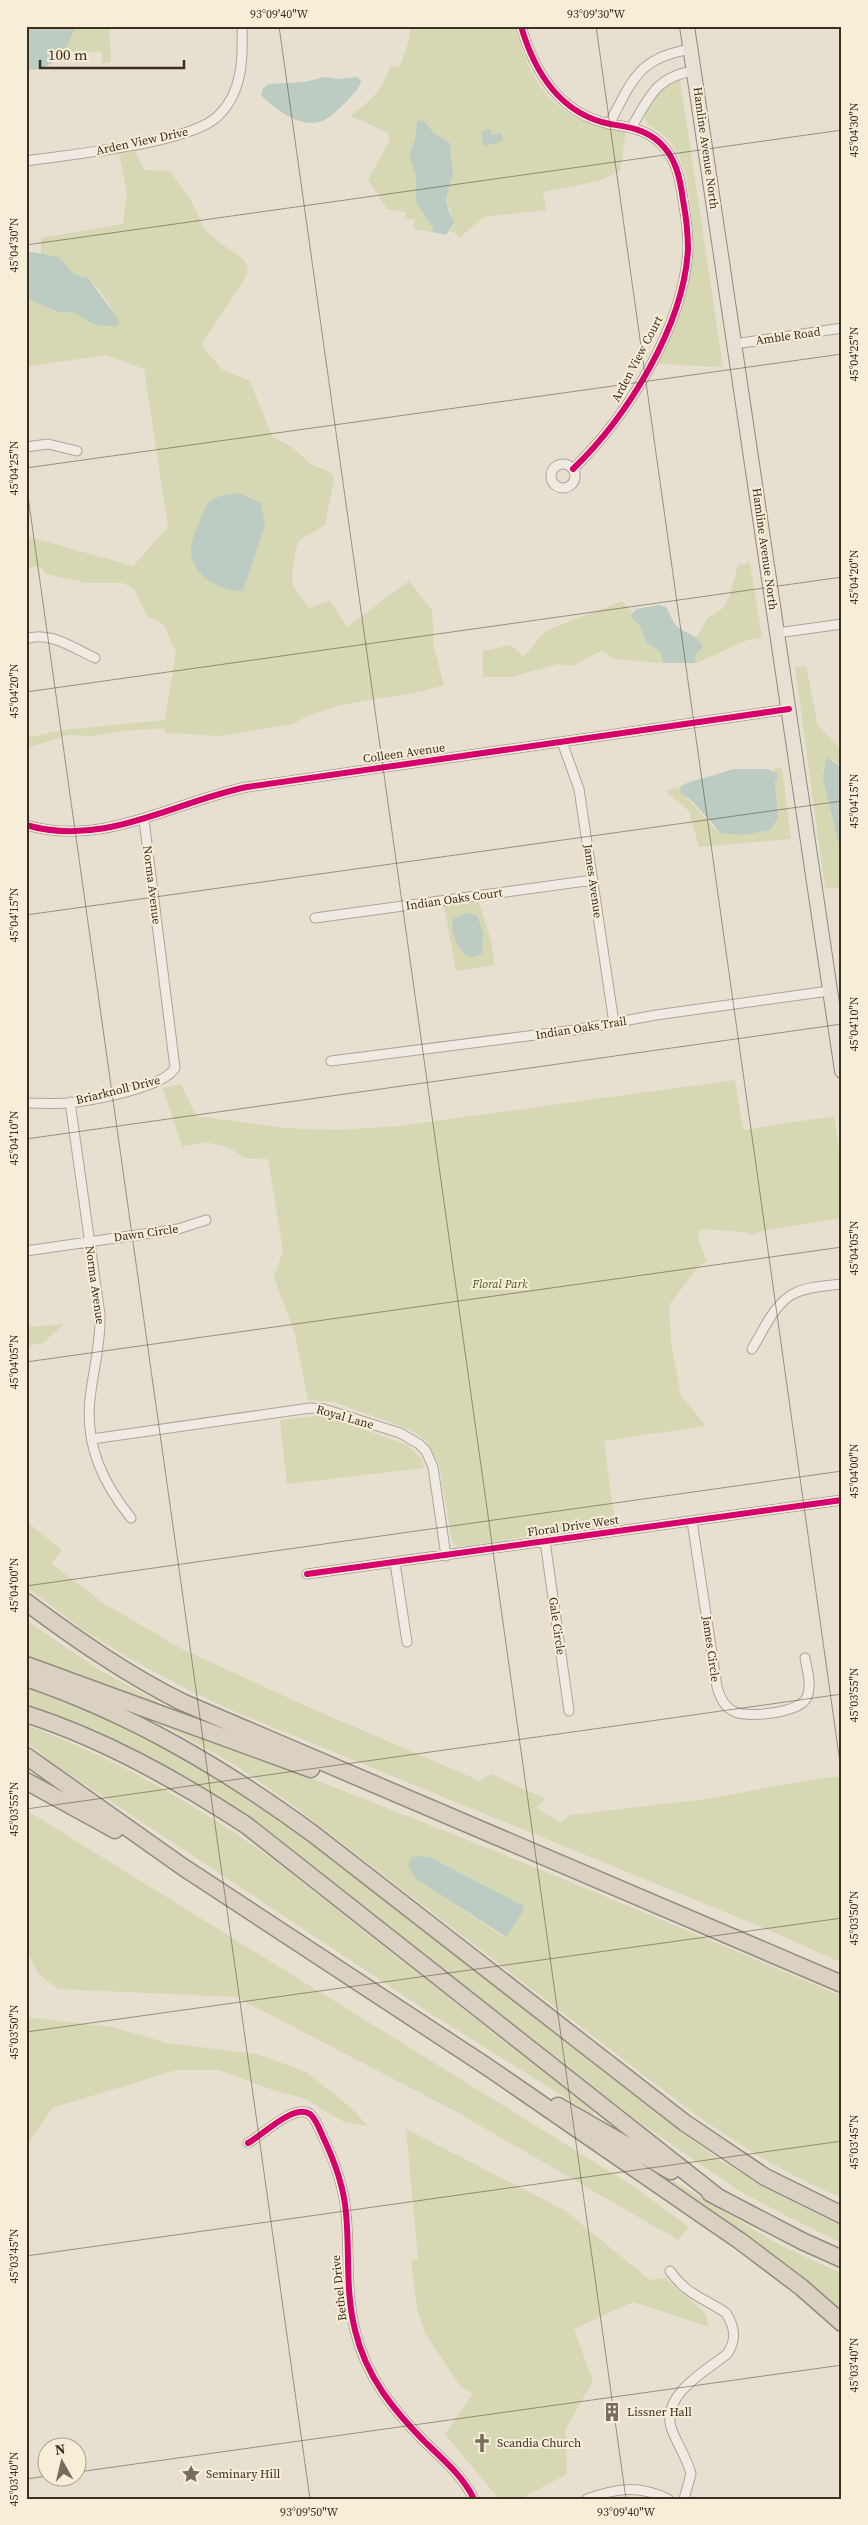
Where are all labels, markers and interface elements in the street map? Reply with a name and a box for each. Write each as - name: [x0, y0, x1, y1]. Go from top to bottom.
- text: 93°09'40"W: [250, 6, 308, 22]
- text: 93°09'30"W: [567, 6, 625, 22]
- scale bar: [40, 38, 184, 70]
- text: 100 m: [48, 44, 88, 65]
- street label: Hamline Avenue North: [689, 86, 723, 210]
- text: 45°04'30"N: [846, 102, 862, 158]
- street label: Arden View Drive: [94, 123, 190, 159]
- text: 45°04'30"N: [6, 217, 22, 273]
- street label: Arden View Court: [608, 313, 666, 405]
- street label: Amble Road: [755, 324, 822, 348]
- text: 45°04'25"N: [846, 326, 862, 382]
- text: 45°04'25"N: [6, 440, 22, 496]
- street label: Hamline Avenue North: [748, 487, 782, 611]
- text: 45°04'20"N: [846, 549, 862, 605]
- text: 45°04'20"N: [6, 663, 22, 719]
- street label: Colleen Avenue: [362, 739, 446, 767]
- text: 45°04'15"N: [846, 773, 862, 829]
- street label: James Avenue: [580, 842, 606, 919]
- street label: Norma Avenue: [139, 845, 165, 925]
- street label: Indian Oaks Court: [405, 884, 503, 914]
- text: 45°04'15"N: [6, 887, 22, 943]
- text: 45°04'10"N: [846, 996, 862, 1052]
- street label: Indian Oaks Trail: [534, 1013, 628, 1043]
- street label: Briarknoll Drive: [74, 1072, 162, 1108]
- text: 45°04'10"N: [6, 1110, 22, 1166]
- text: 45°04'05"N: [846, 1220, 862, 1276]
- street label: Dawn Circle: [113, 1221, 179, 1245]
- street label: Norma Avenue: [82, 1245, 108, 1325]
- park label: Floral Park: [471, 1276, 528, 1292]
- text: 45°04'05"N: [6, 1334, 22, 1390]
- street label: Royal Lane: [314, 1401, 376, 1433]
- text: 45°04'00"N: [846, 1443, 862, 1499]
- street label: Floral Drive West: [526, 1512, 620, 1540]
- text: 45°04'00"N: [6, 1557, 22, 1613]
- street label: Gale Circle: [545, 1596, 569, 1656]
- street label: James Circle: [698, 1614, 724, 1683]
- text: 45°03'55"N: [846, 1667, 862, 1723]
- text: 45°03'55"N: [6, 1781, 22, 1837]
- text: 45°03'50"N: [846, 1890, 862, 1946]
- text: 45°03'50"N: [6, 2004, 22, 2060]
- text: 45°03'45"N: [846, 2114, 862, 2170]
- text: 45°03'45"N: [6, 2228, 22, 2284]
- street label: Bethel Drive: [328, 2254, 350, 2322]
- text: 45°03'40"N: [846, 2337, 862, 2393]
- building icon: Lissner Hall: [601, 2401, 623, 2423]
- place label: Lissner Hall: [627, 2404, 692, 2420]
- church icon: Scandia Church: [471, 2432, 493, 2454]
- place label: Scandia Church: [497, 2435, 581, 2451]
- north arrow: [38, 2438, 88, 2488]
- text: N: [54, 2439, 67, 2460]
- text: 45°03'40"N: [6, 2451, 22, 2507]
- place icon: Seminary Hill: [180, 2463, 202, 2485]
- place label: Seminary Hill: [206, 2466, 281, 2482]
- text: 93°09'50"W: [280, 2504, 338, 2520]
- text: 93°09'40"W: [597, 2504, 655, 2520]

